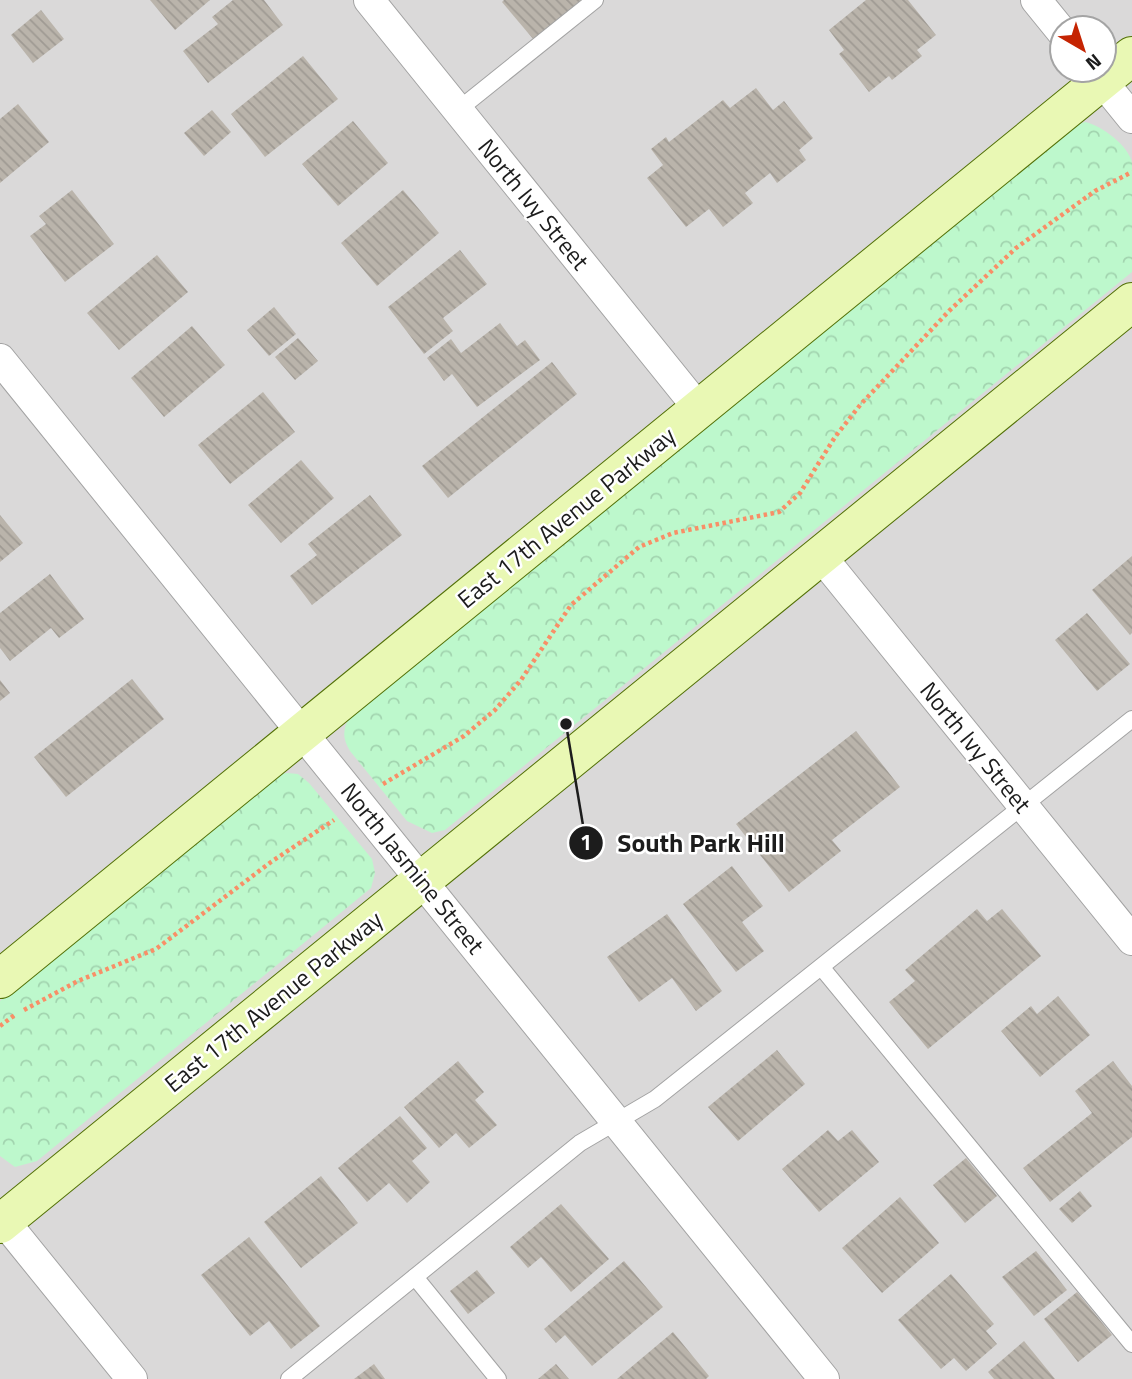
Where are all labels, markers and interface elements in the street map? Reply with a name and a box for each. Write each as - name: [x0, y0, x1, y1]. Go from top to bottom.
- north arrow: [1048, 14, 1118, 84]
- text: N: [1080, 47, 1108, 78]
- street label: North Ivy Street: [470, 131, 599, 278]
- street label: East 17th Avenue Parkway: [449, 417, 683, 616]
- street label: North Ivy Street: [912, 674, 1041, 821]
- street label: North Jasmine Street: [333, 775, 494, 962]
- callout: South Park Hill: [568, 819, 799, 866]
- text: South Park Hill: [617, 823, 785, 862]
- text: 1: [580, 826, 592, 858]
- street label: East 17th Avenue Parkway: [156, 901, 390, 1100]

